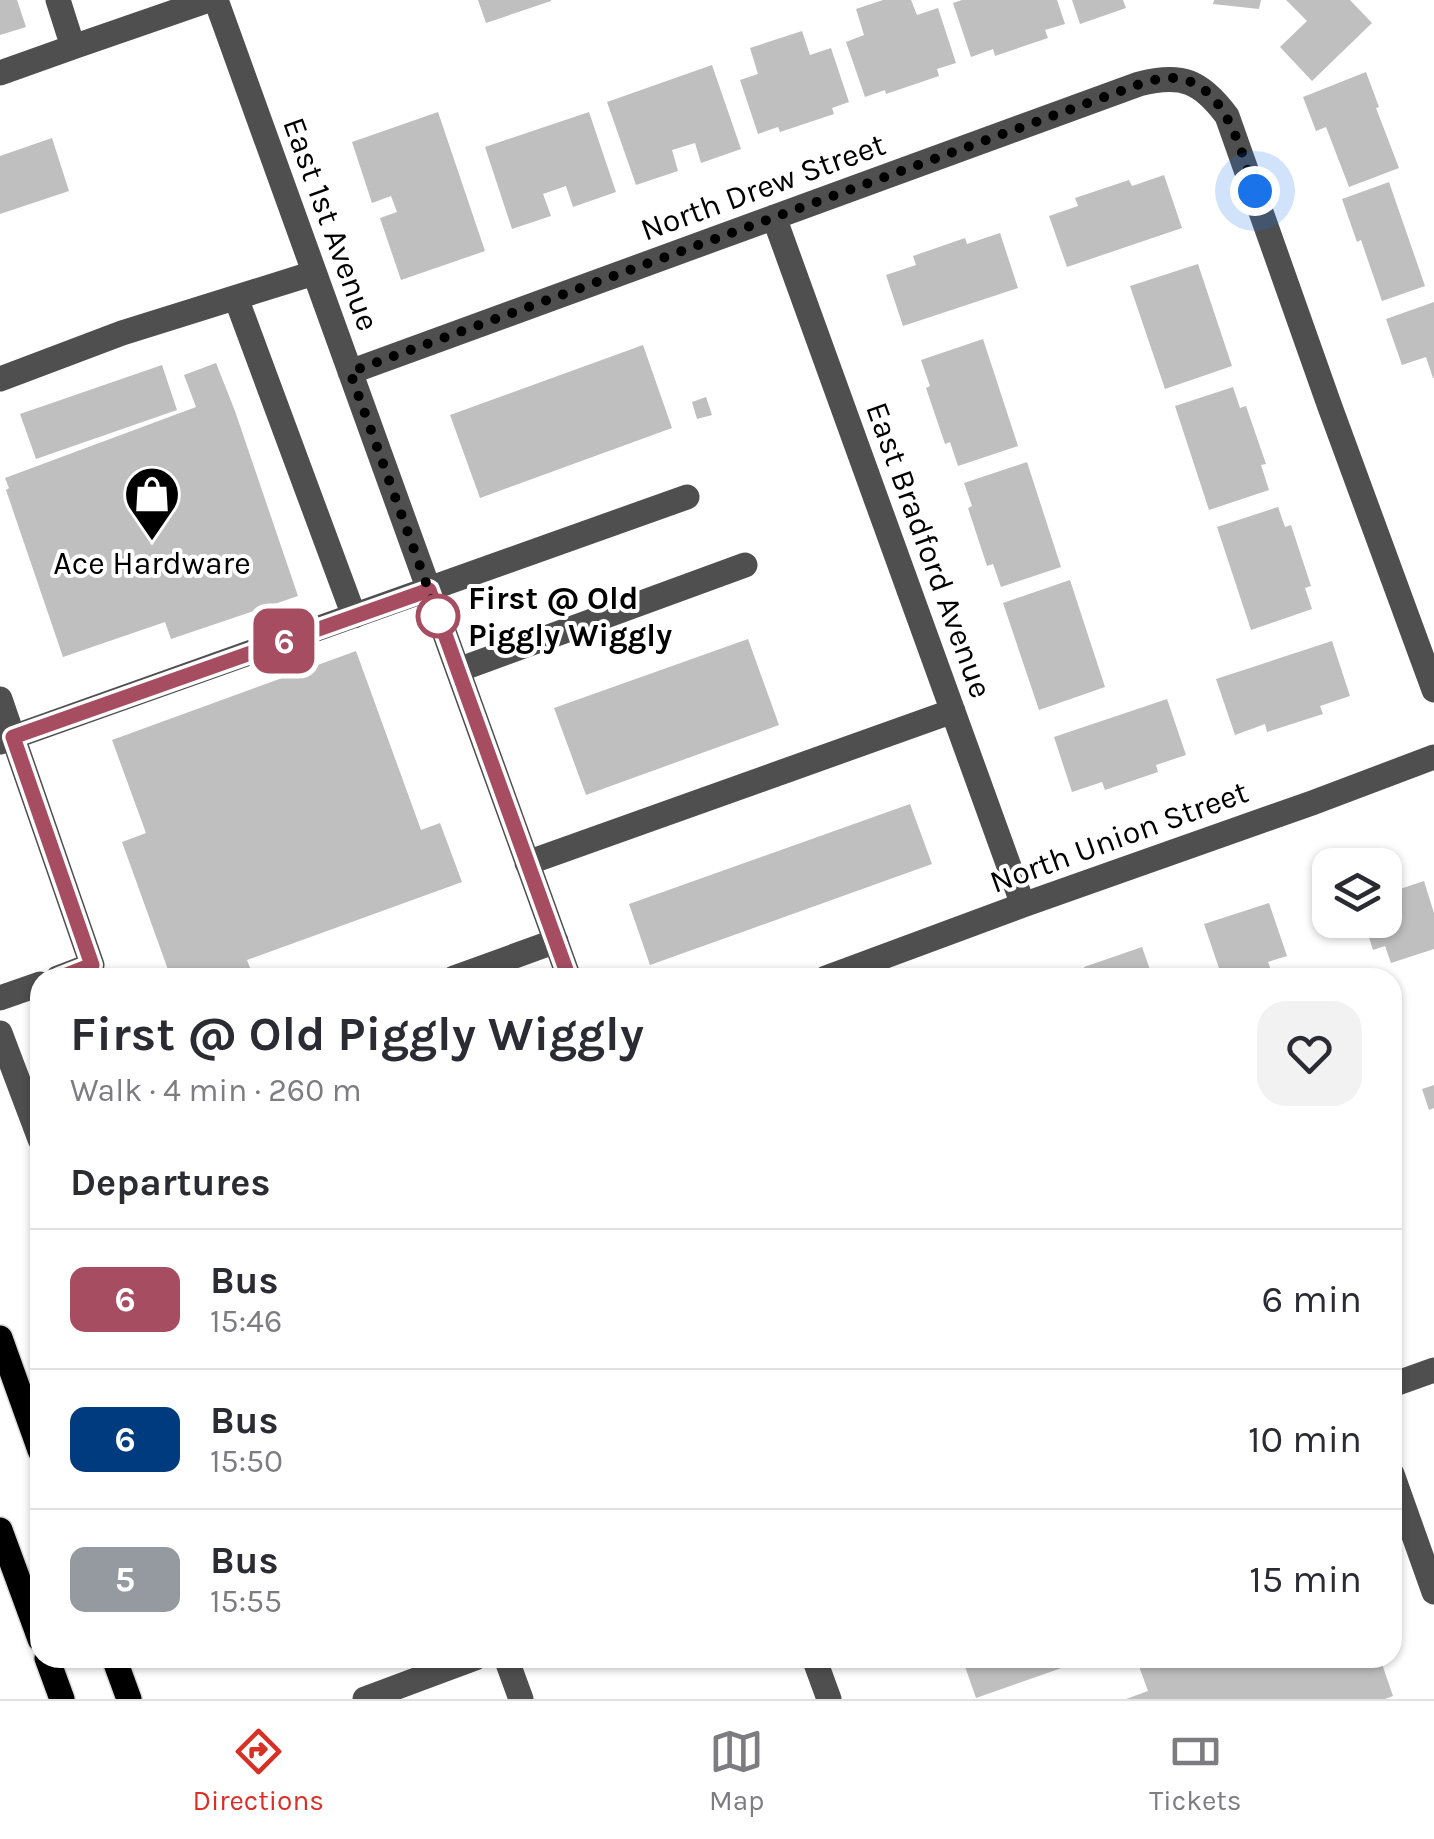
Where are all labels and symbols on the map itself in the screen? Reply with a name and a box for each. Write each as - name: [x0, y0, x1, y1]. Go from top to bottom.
- street label: East 1st Avenue: [275, 112, 387, 336]
- street label: North Drew Street: [636, 126, 890, 248]
- your location: [1230, 166, 1280, 216]
- street label: East Bradford Avenue: [858, 397, 1000, 703]
- shop icon: Ace Hardware: [122, 464, 182, 543]
- place label: Ace Hardware: [53, 545, 251, 582]
- place label: First @ Old Piggly Wiggly: [468, 580, 672, 654]
- marker: First @ Old Piggly Wiggly: [417, 595, 459, 637]
- line badge: 6: [252, 608, 316, 674]
- street label: North Union Street: [985, 773, 1253, 901]

